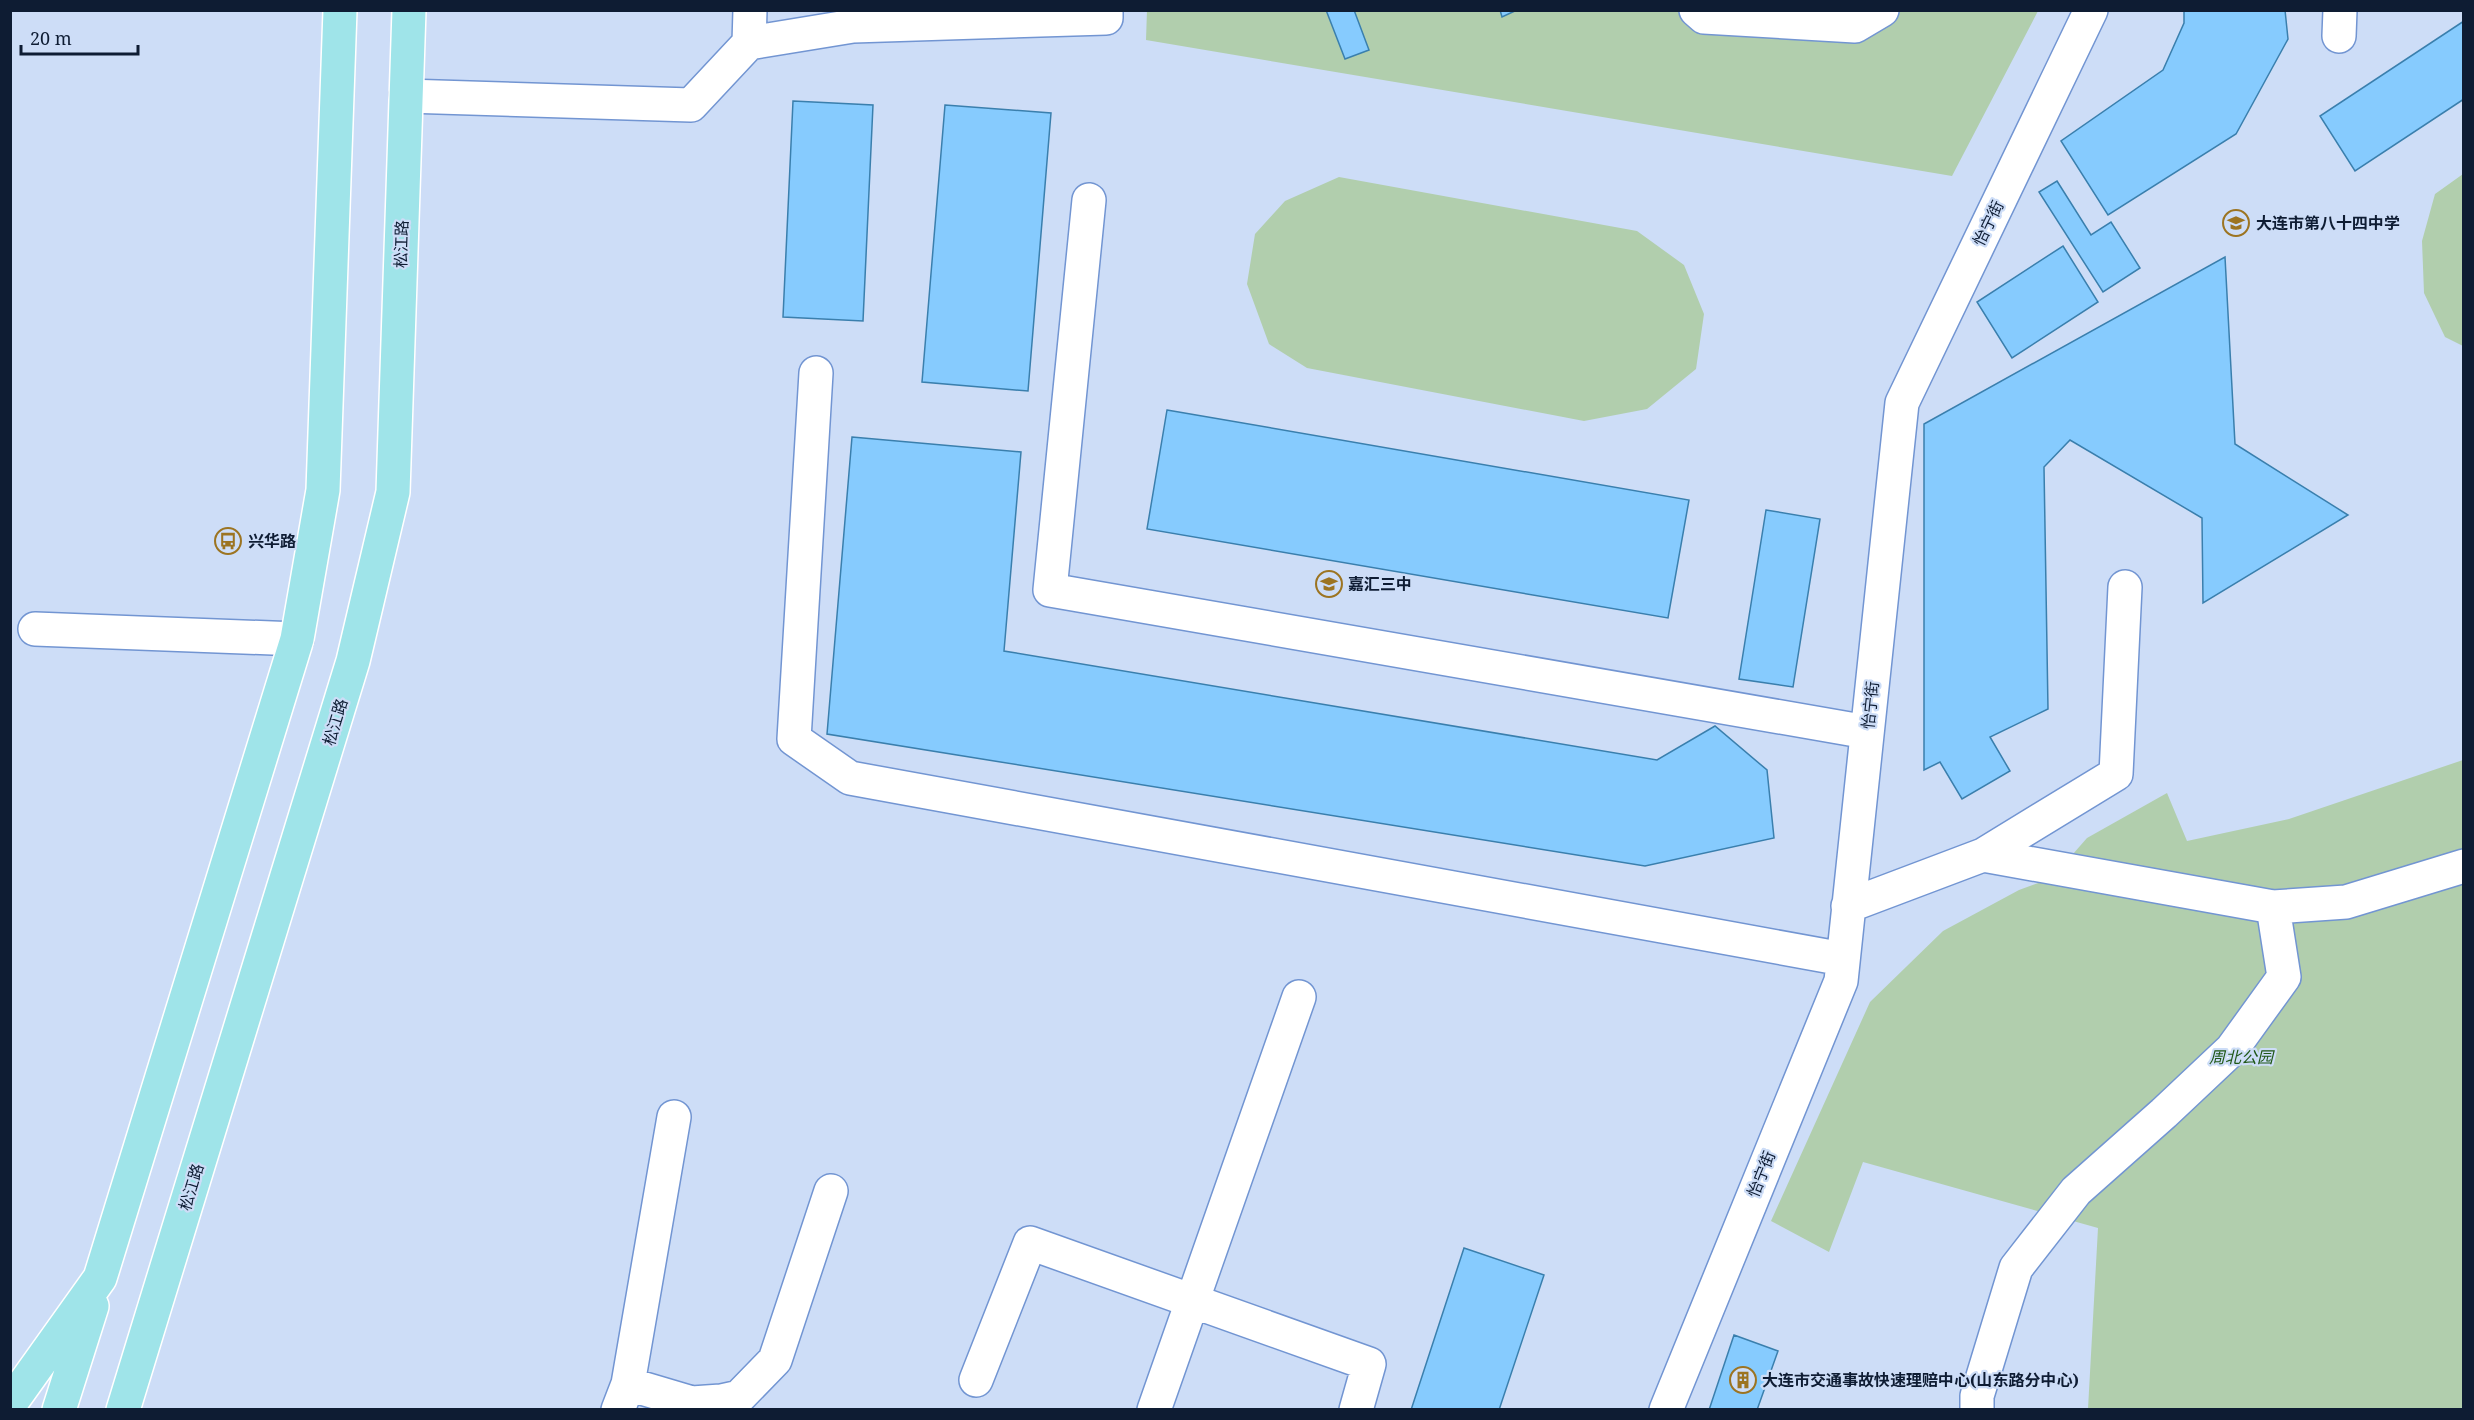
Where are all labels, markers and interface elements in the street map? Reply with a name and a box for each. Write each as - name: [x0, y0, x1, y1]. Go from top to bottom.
- scale bar: [21, 18, 138, 56]
- text: 20 m: [30, 26, 72, 50]
- street label: 怡宁街: [1968, 197, 2008, 249]
- school or university icon: 大连市第八十四中学: [2221, 208, 2251, 238]
- place label: 大连市第八十四中学: [2256, 212, 2400, 234]
- street label: 松江路: [389, 220, 413, 268]
- bus stop icon: 兴华路: [213, 526, 243, 556]
- place label: 兴华路: [248, 530, 296, 552]
- school or university icon: 嘉汇三中: [1314, 569, 1344, 599]
- place label: 嘉汇三中: [1348, 573, 1412, 595]
- street label: 怡宁街: [1857, 680, 1883, 730]
- street label: 松江路: [317, 696, 353, 748]
- park label: 周北公园: [2209, 1046, 2275, 1068]
- street label: 怡宁街: [1742, 1148, 1780, 1200]
- street label: 松江路: [173, 1161, 209, 1213]
- building icon: 大连市交通事故快速理赔中心(山东路分中心): [1728, 1365, 1758, 1395]
- place label: 大连市交通事故快速理赔中心(山东路分中心): [1762, 1369, 2079, 1391]

